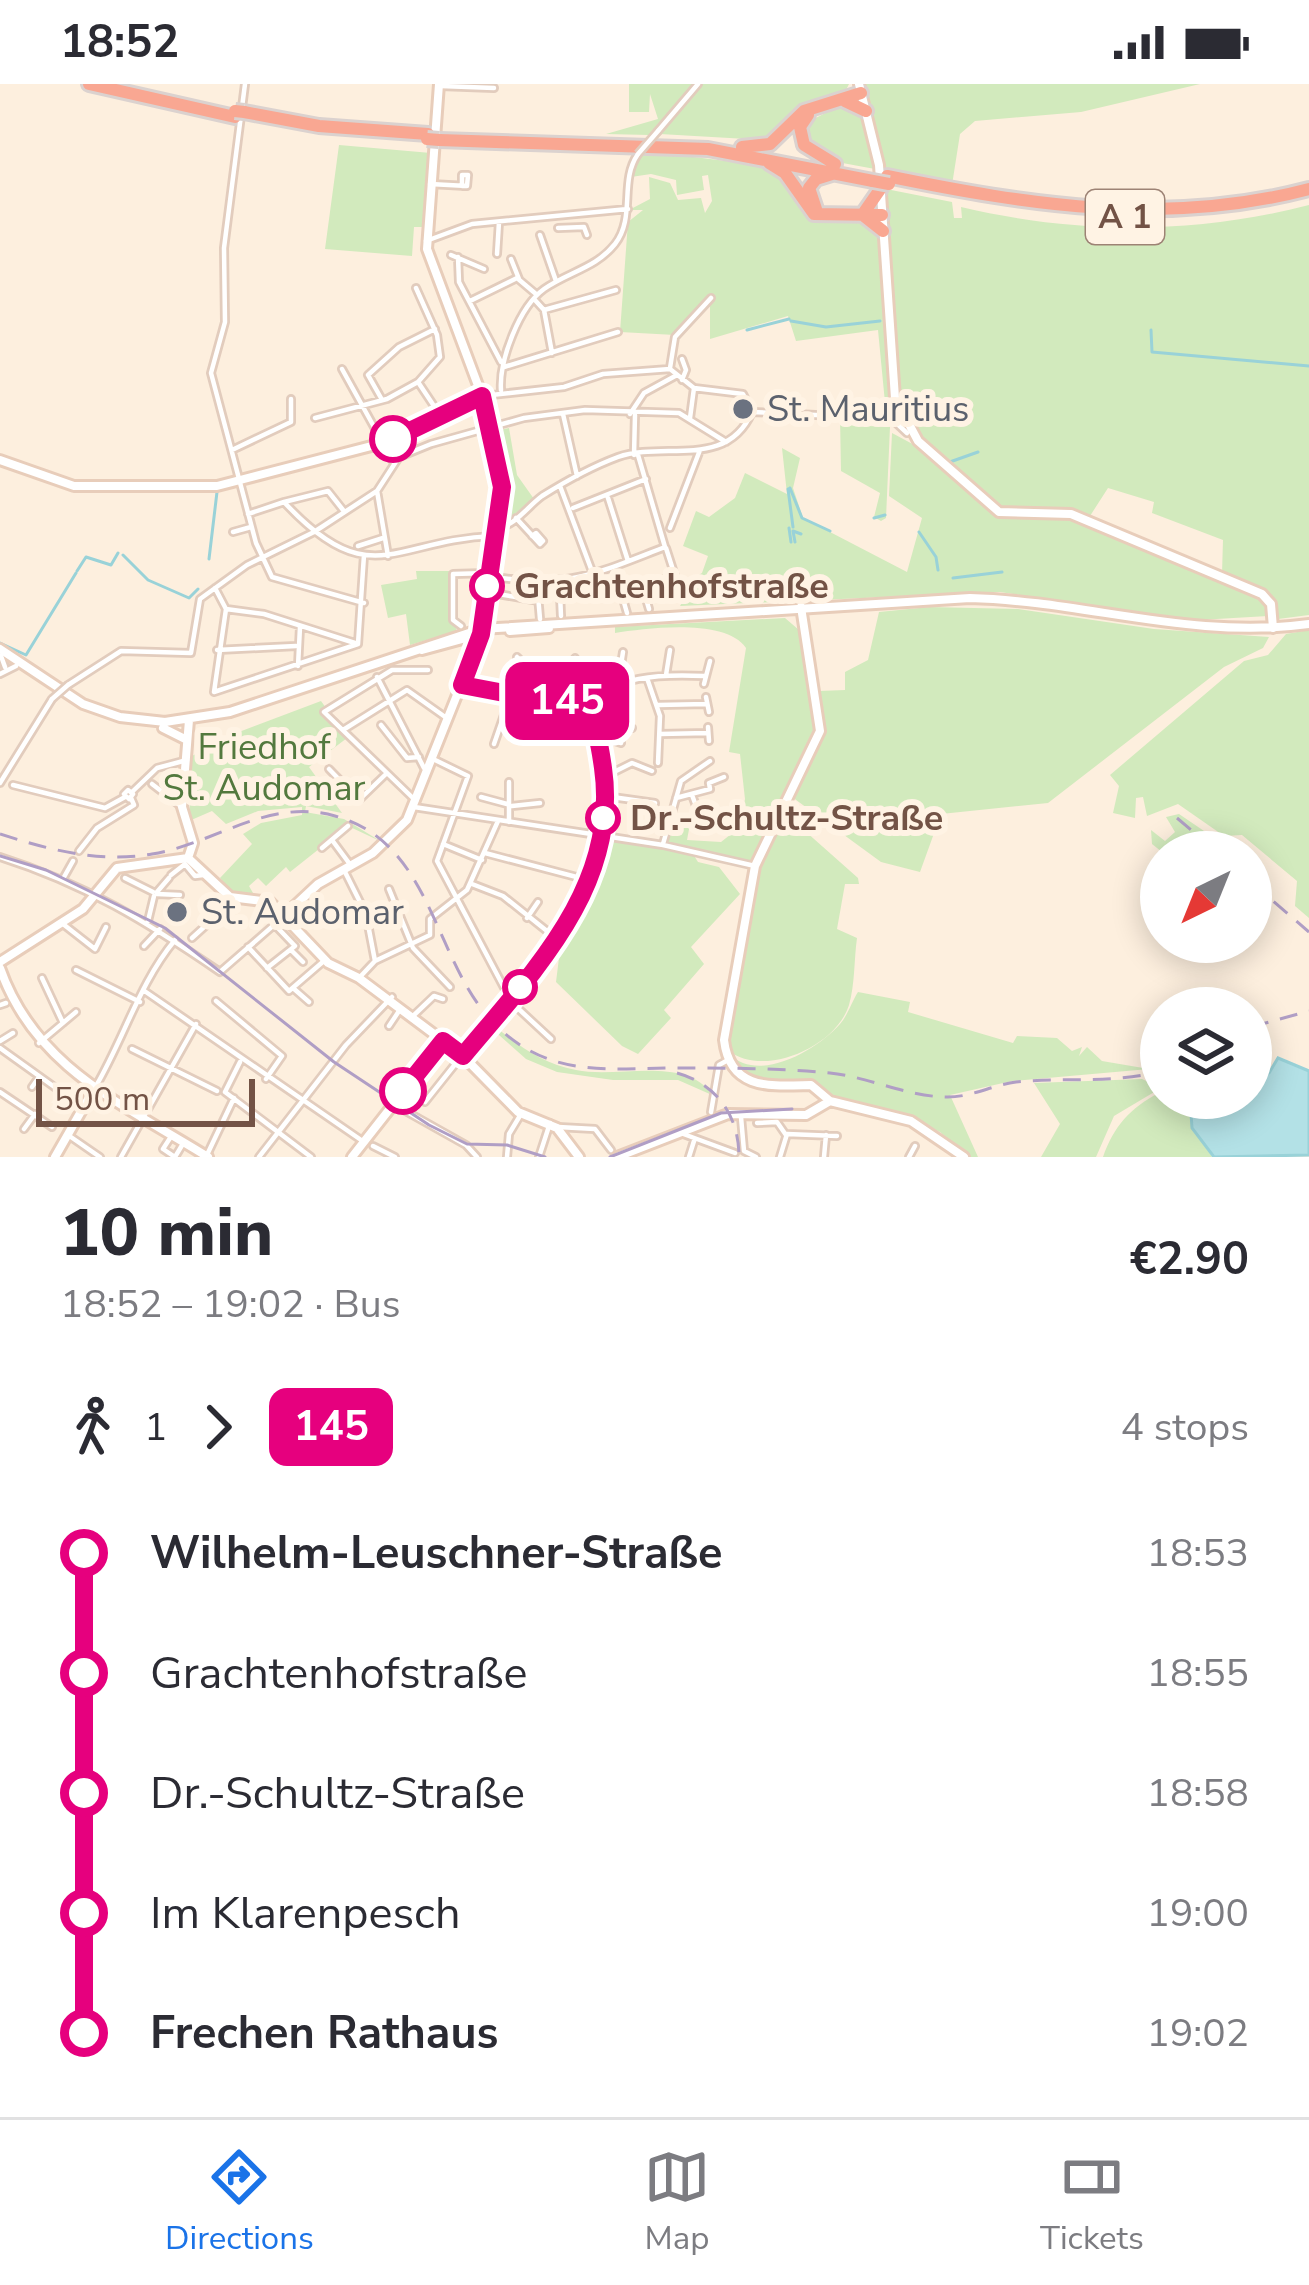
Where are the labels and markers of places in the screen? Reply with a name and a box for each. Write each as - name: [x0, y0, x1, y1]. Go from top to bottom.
- place label: St. Mauritius: [767, 385, 969, 434]
- marker: St. Mauritius: [730, 396, 756, 422]
- unlabelled marker: [371, 417, 415, 461]
- place label: Grachtenhofstraße: [514, 562, 829, 611]
- marker: Grachtenhofstraße: [471, 570, 503, 602]
- place label: Dr.-Schultz-Straße: [630, 794, 943, 843]
- marker: Dr.-Schultz-Straße: [587, 802, 619, 834]
- place label: St. Audomar: [201, 888, 404, 937]
- marker: St. Audomar: [164, 899, 190, 925]
- unlabelled marker: [504, 971, 536, 1003]
- unlabelled marker: [381, 1069, 425, 1113]

